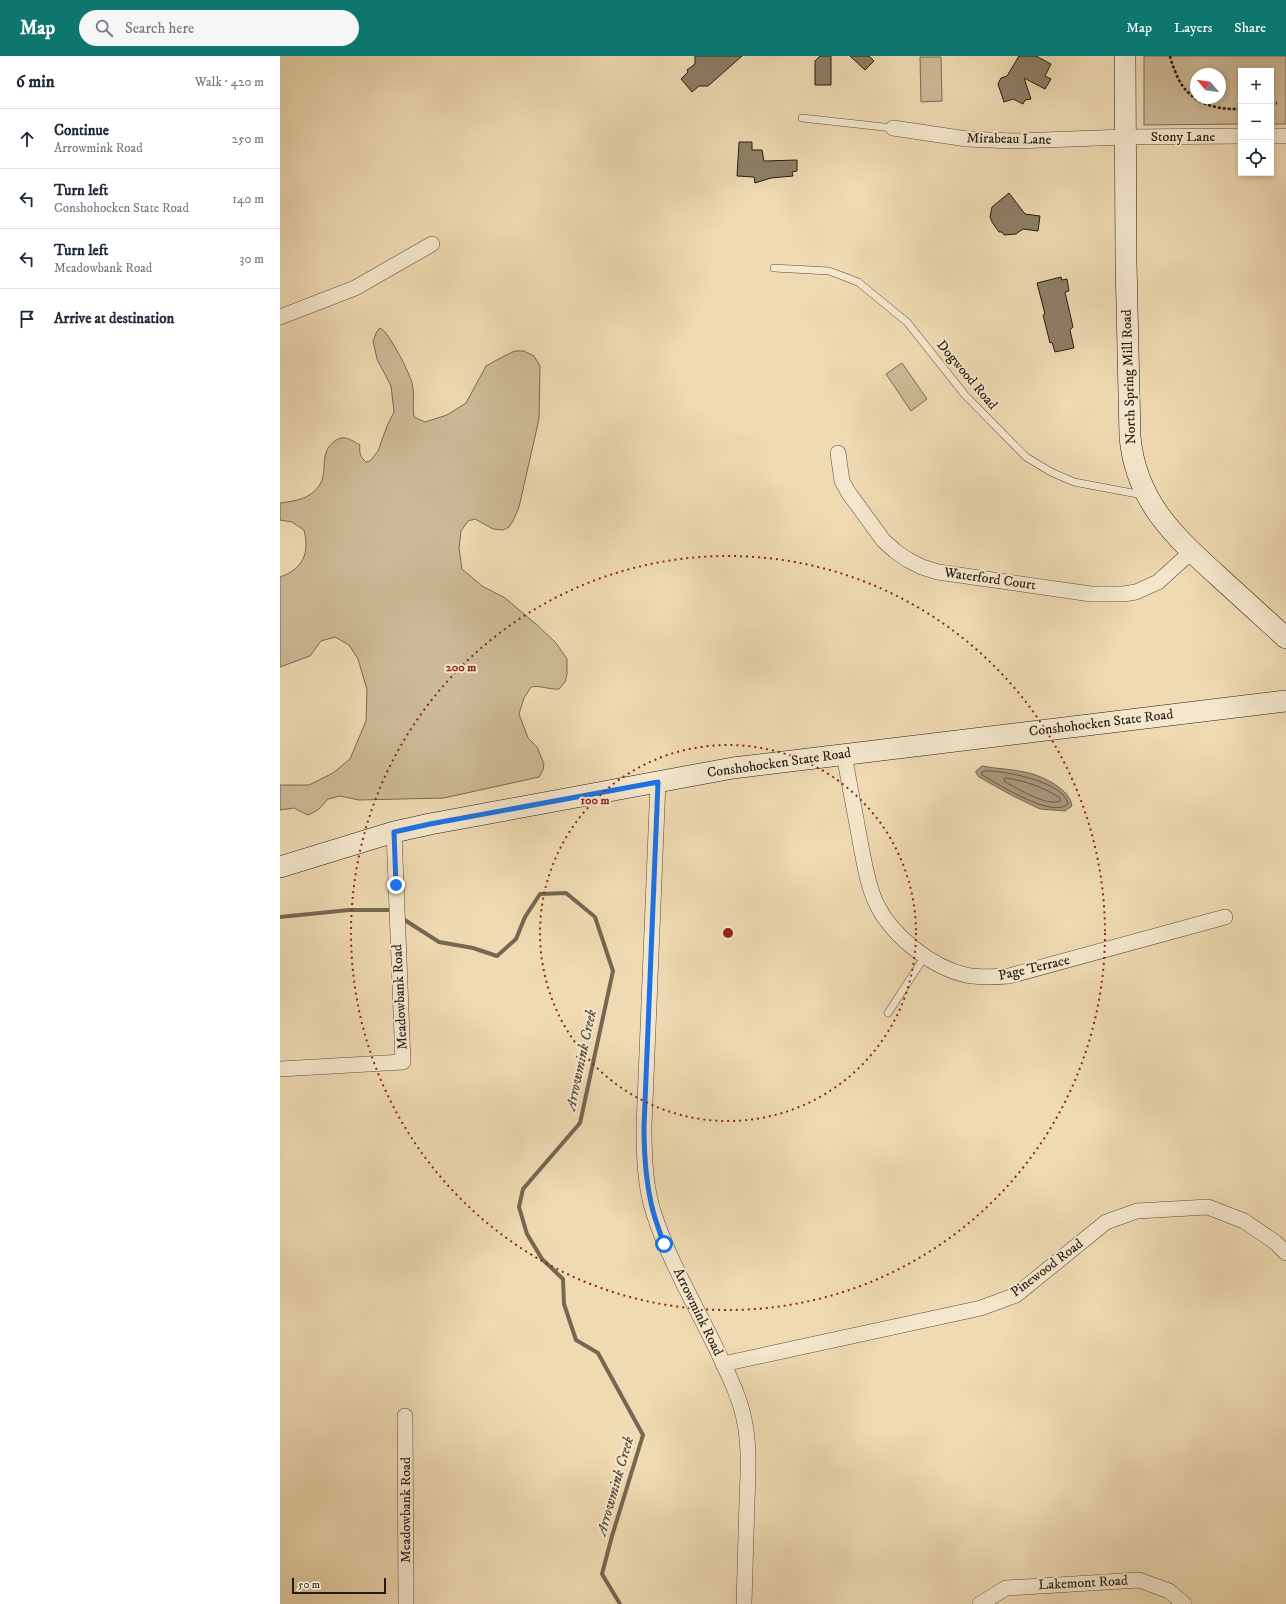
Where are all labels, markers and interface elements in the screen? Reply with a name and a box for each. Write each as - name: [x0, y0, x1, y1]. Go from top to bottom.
- search box: [79, 10, 359, 46]
- text: Map: [20, 17, 55, 40]
- icon: search: [93, 17, 115, 39]
- text: Search here: [125, 19, 194, 38]
- text: Map: [1126, 19, 1152, 37]
- text: Layers: [1174, 19, 1212, 37]
- text: Share: [1234, 19, 1266, 37]
- north arrow: [1190, 68, 1226, 104]
- map controls: [1238, 68, 1274, 176]
- button: +: [1238, 68, 1274, 104]
- text: 6 min: [16, 71, 55, 93]
- text: Walk · 420 m: [195, 74, 264, 90]
- button: −: [1238, 104, 1274, 140]
- text: Continue: [54, 121, 109, 140]
- icon: ahead: [16, 128, 38, 150]
- street label: Stony Lane: [1151, 128, 1215, 146]
- street label: Mirabeau Lane: [966, 129, 1052, 149]
- text: 250 m: [232, 131, 264, 147]
- text: Arrowmink Road: [54, 140, 143, 156]
- button: locate: [1238, 140, 1274, 176]
- text: Turn left: [54, 181, 108, 200]
- icon: left: [16, 188, 38, 210]
- text: 140 m: [232, 191, 264, 207]
- text: Conshohocken State Road: [54, 200, 189, 216]
- text: Turn left: [54, 241, 108, 260]
- icon: left: [16, 248, 38, 270]
- text: 30 m: [240, 251, 264, 267]
- text: Meadowbank Road: [54, 260, 152, 276]
- icon: arrive: [16, 308, 38, 330]
- text: Arrive at destination: [54, 309, 174, 328]
- street label: North Spring Mill Road: [1118, 309, 1140, 445]
- street label: Dogwood Road: [933, 336, 1002, 414]
- street label: Waterford Court: [942, 564, 1037, 594]
- text: 200 m: [446, 660, 476, 675]
- street label: Conshohocken State Road: [1028, 705, 1174, 741]
- street label: Conshohocken State Road: [706, 744, 852, 782]
- text: 100 m: [581, 793, 609, 808]
- route end: [387, 876, 405, 894]
- centre of rings: [721, 926, 735, 940]
- street label: Meadowbank Road: [388, 944, 412, 1050]
- street label: Page Terrace: [996, 951, 1072, 985]
- water label: Arrowmink Creek: [561, 1007, 601, 1114]
- route start: [655, 1235, 673, 1253]
- street label: Pinewood Road: [1007, 1235, 1087, 1301]
- street label: Arrowmink Road: [669, 1265, 727, 1359]
- water label: Arrowmink Creek: [591, 1434, 638, 1540]
- street label: Meadowbank Road: [397, 1457, 415, 1563]
- street label: Lakemont Road: [1038, 1572, 1128, 1594]
- scale bar: [292, 1576, 386, 1595]
- text: 50 m: [298, 1578, 320, 1592]

